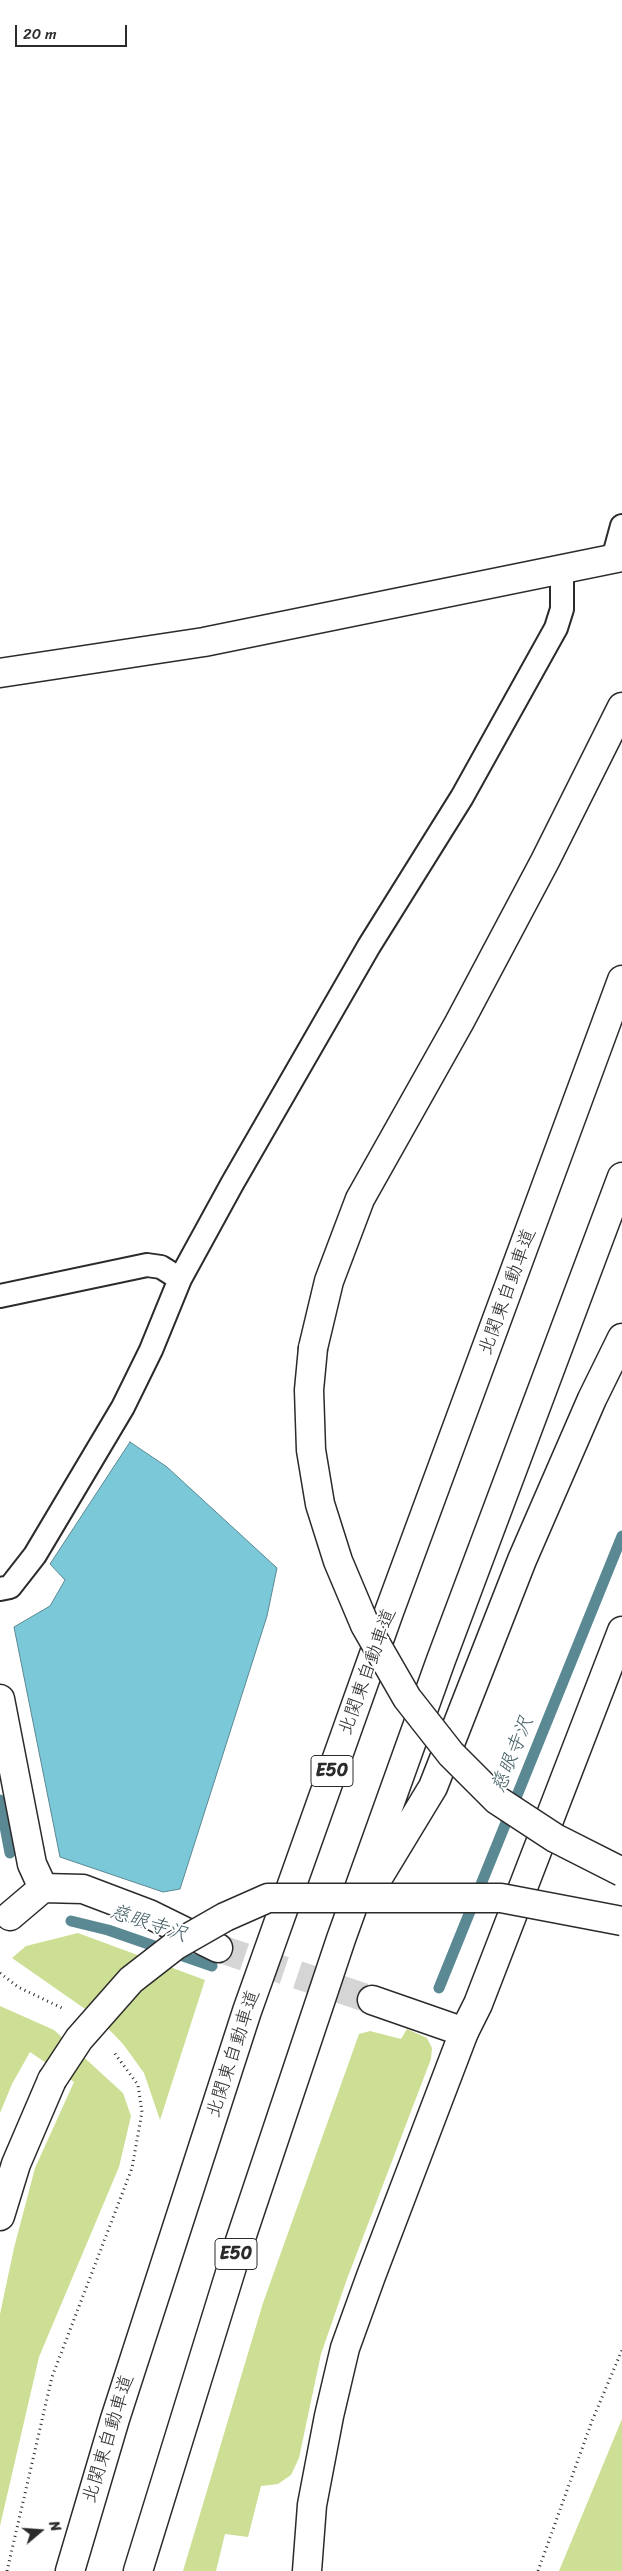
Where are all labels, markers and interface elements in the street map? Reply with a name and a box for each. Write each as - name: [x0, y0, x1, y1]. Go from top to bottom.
- scale bar: [18, 15, 130, 47]
- text: 20 m: [23, 21, 57, 47]
- street label: 北関東自動車道: [475, 1226, 541, 1358]
- street label: 北関東自動車道: [335, 1606, 401, 1738]
- water label: 慈眼寺沢: [487, 1713, 539, 1797]
- road number: E50: [311, 1755, 353, 1786]
- water label: 慈眼寺沢: [106, 1900, 190, 1948]
- street label: 北関東自動車道: [203, 1987, 265, 2121]
- road number: E50: [215, 2238, 257, 2270]
- street label: 北関東自動車道: [79, 2372, 139, 2506]
- north arrow: [15, 2506, 65, 2556]
- text: N: [41, 2518, 68, 2535]

